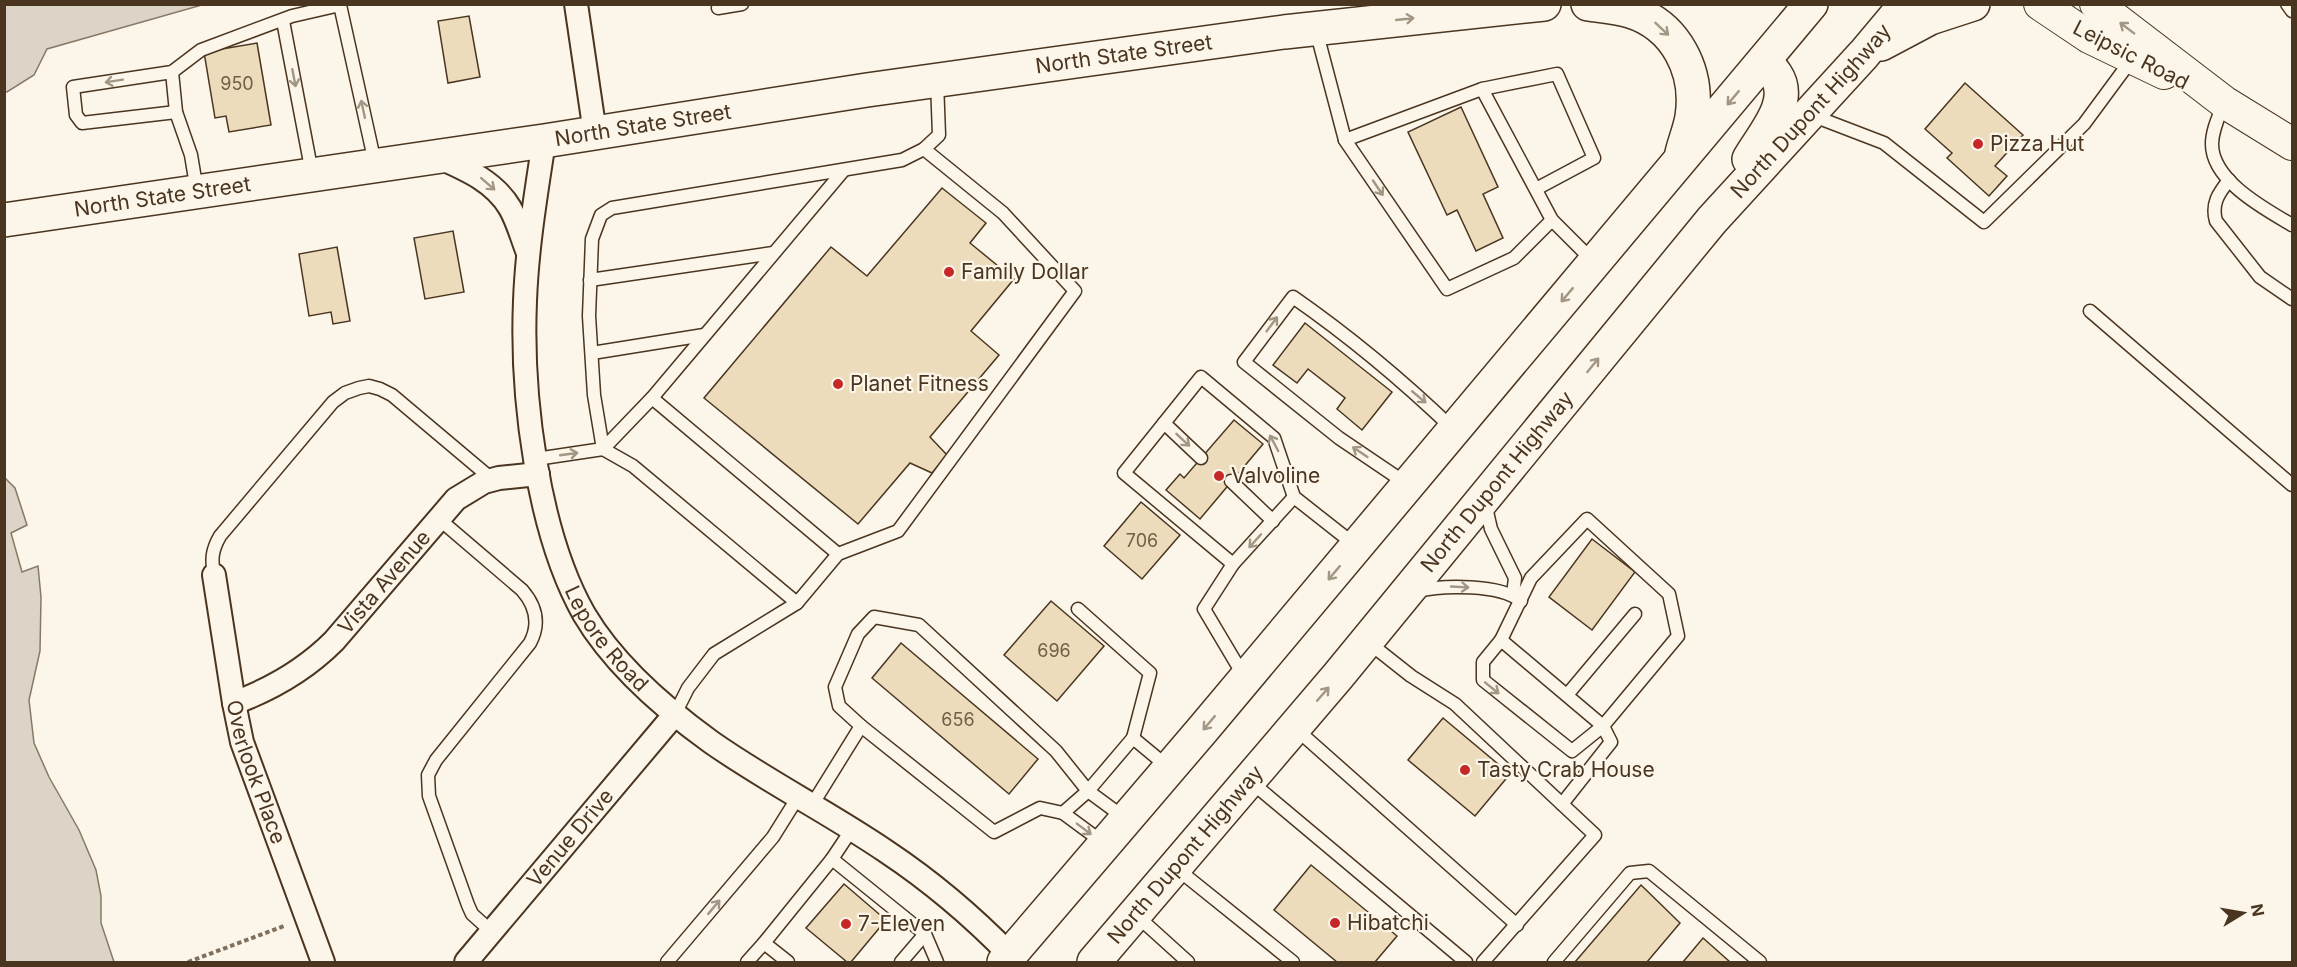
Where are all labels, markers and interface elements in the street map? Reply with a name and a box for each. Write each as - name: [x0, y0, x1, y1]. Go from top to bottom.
- one-way arrow: [1394, 13, 1414, 24]
- street label: Leipsic Road: [2069, 15, 2193, 94]
- street label: North Dupont Highway: [1725, 18, 1896, 203]
- one-way arrow: [1655, 22, 1670, 36]
- one-way arrow: [2120, 22, 2136, 35]
- street label: North State Street: [1034, 29, 1214, 78]
- one-way arrow: [289, 68, 300, 87]
- house number: 950: [220, 73, 254, 94]
- one-way arrow: [104, 76, 124, 87]
- one-way arrow: [1726, 90, 1740, 105]
- street label: North State Street: [553, 99, 733, 151]
- one-way arrow: [356, 100, 368, 119]
- place label: Pizza Hut: [1990, 131, 2084, 156]
- marker: Pizza Hut: [1971, 137, 1985, 151]
- street label: North State Street: [72, 171, 252, 222]
- one-way arrow: [480, 177, 495, 191]
- one-way arrow: [1373, 179, 1385, 196]
- place label: Family Dollar: [961, 259, 1089, 284]
- marker: Family Dollar: [942, 265, 956, 279]
- one-way arrow: [1561, 287, 1574, 303]
- one-way arrow: [1266, 316, 1279, 332]
- one-way arrow: [1587, 357, 1600, 373]
- place label: Planet Fitness: [850, 371, 989, 396]
- marker: Planet Fitness: [831, 377, 845, 391]
- street label: North Dupont Highway: [1415, 386, 1578, 577]
- one-way arrow: [1411, 391, 1427, 404]
- one-way arrow: [1175, 433, 1190, 448]
- one-way arrow: [1268, 435, 1280, 452]
- one-way arrow: [1352, 446, 1369, 458]
- one-way arrow: [559, 449, 579, 460]
- place label: Valvoline: [1231, 463, 1320, 488]
- marker: Valvoline: [1212, 469, 1226, 483]
- street label: Vista Avenue: [332, 525, 436, 639]
- house number: 706: [1126, 530, 1158, 551]
- one-way arrow: [1248, 533, 1262, 548]
- one-way arrow: [1327, 565, 1341, 580]
- one-way arrow: [1449, 581, 1469, 592]
- street label: Lepore Road: [560, 582, 654, 696]
- house number: 696: [1037, 640, 1071, 661]
- one-way arrow: [1484, 681, 1500, 694]
- one-way arrow: [1316, 686, 1329, 702]
- street label: Overlook Place: [222, 698, 291, 847]
- house number: 656: [941, 709, 975, 730]
- one-way arrow: [1202, 715, 1215, 731]
- place label: Tasty Crab House: [1477, 757, 1655, 782]
- street label: North Dupont Highway: [1102, 760, 1268, 949]
- marker: Tasty Crab House: [1458, 763, 1472, 777]
- street label: Venue Drive: [522, 784, 619, 892]
- one-way arrow: [1075, 822, 1091, 835]
- north arrow: [2213, 883, 2273, 943]
- one-way arrow: [707, 900, 721, 915]
- text: N: [2247, 902, 2269, 918]
- place label: Hibatchi: [1347, 910, 1429, 935]
- place label: 7-Eleven: [858, 911, 945, 936]
- marker: Hibatchi: [1328, 916, 1342, 930]
- marker: 7-Eleven: [839, 917, 853, 931]

